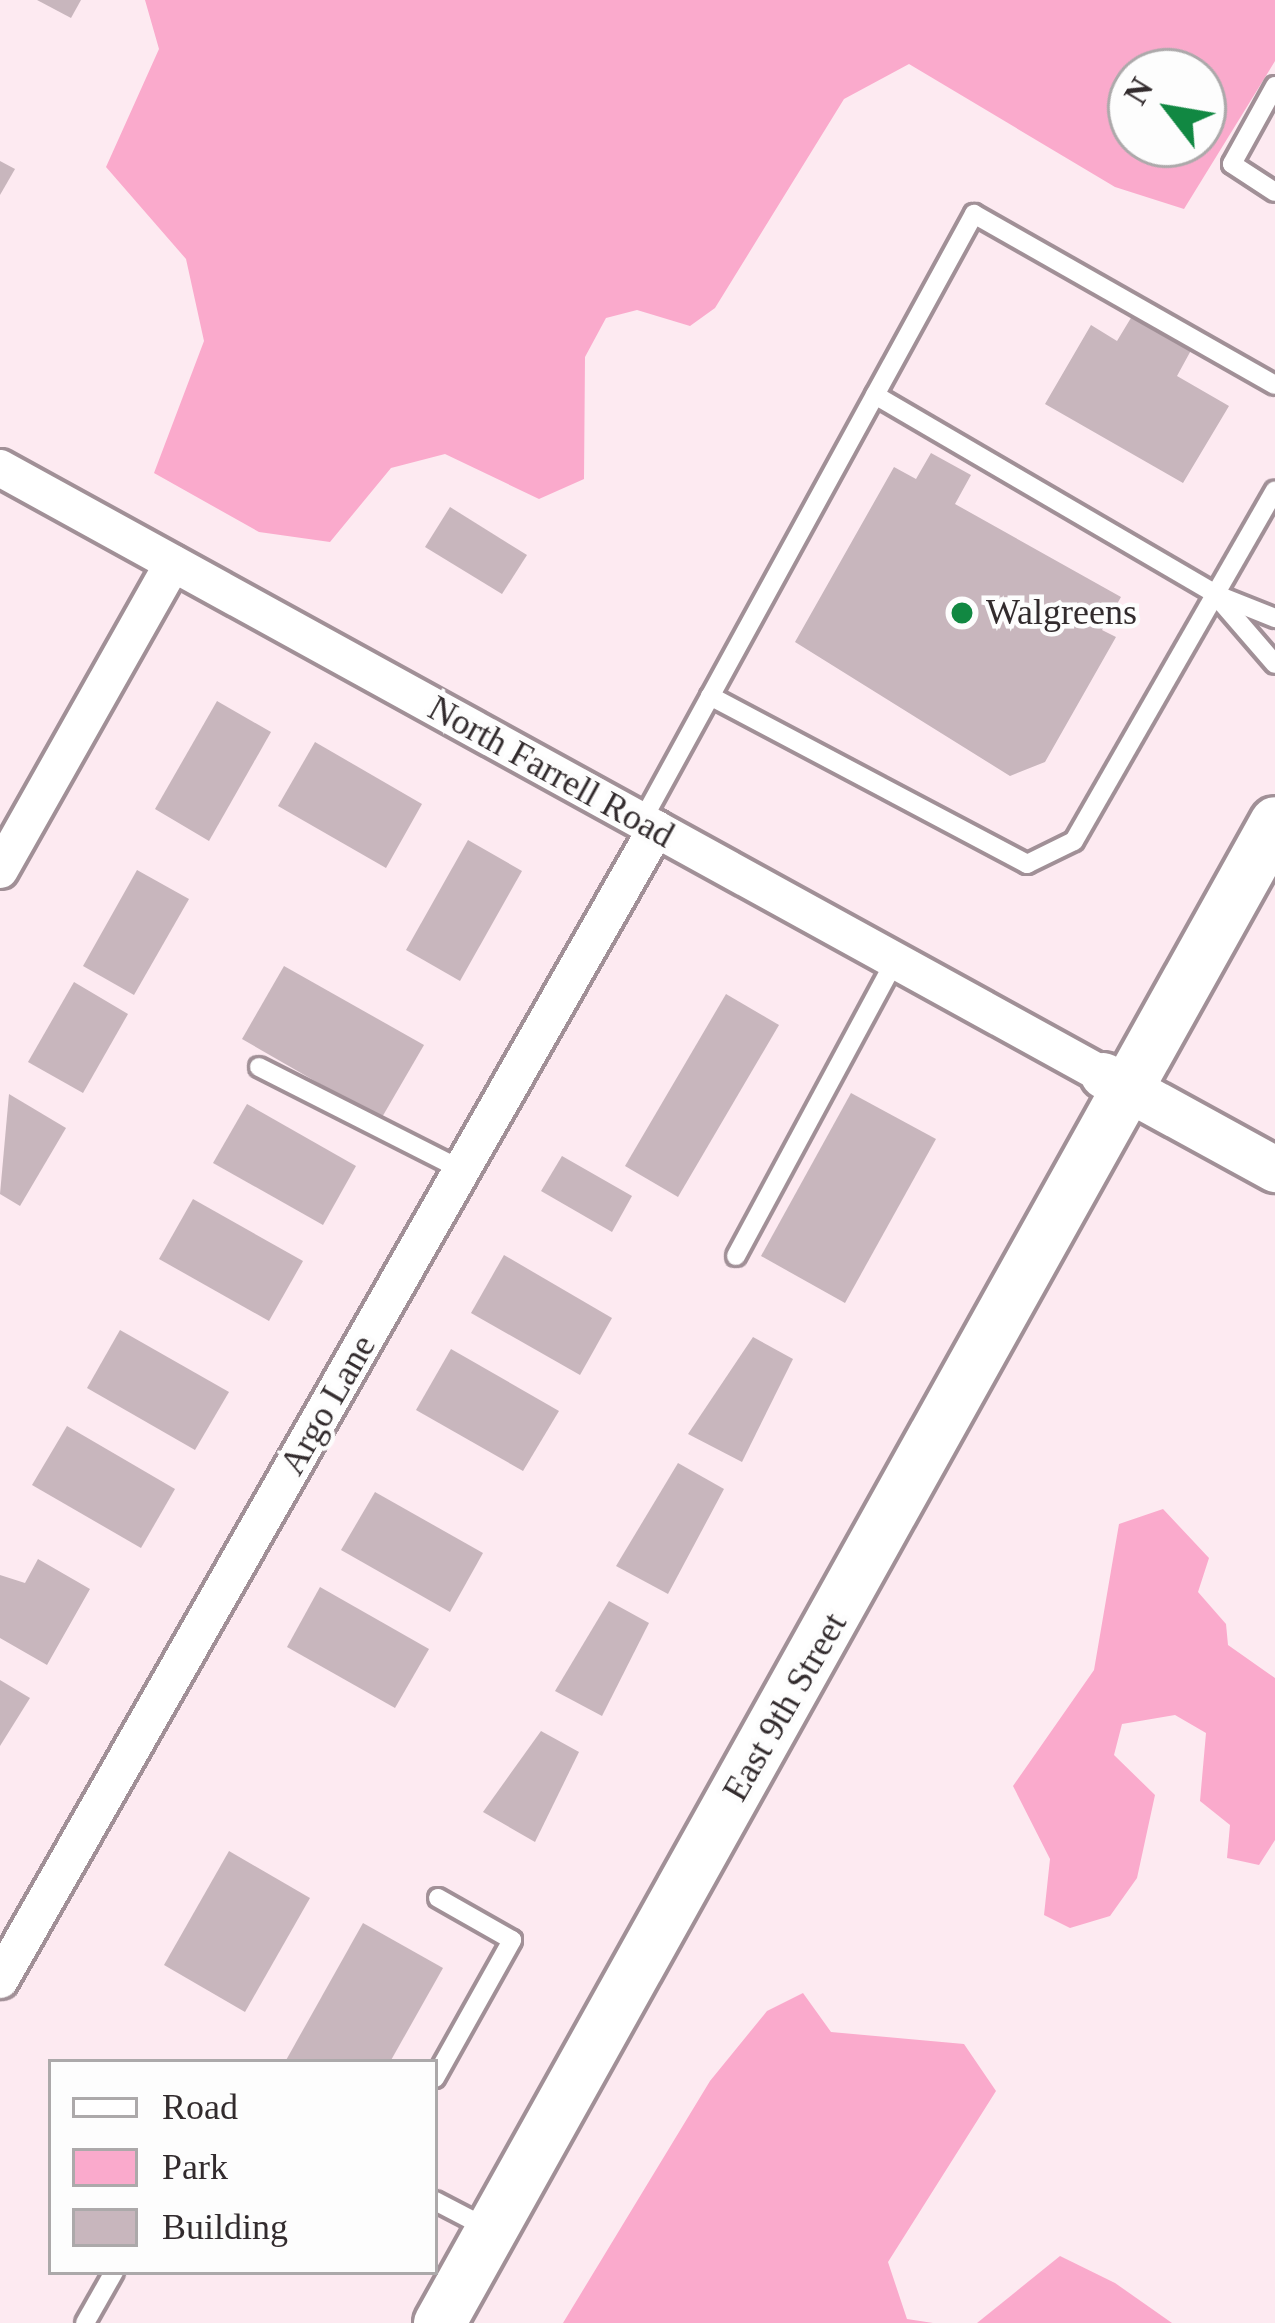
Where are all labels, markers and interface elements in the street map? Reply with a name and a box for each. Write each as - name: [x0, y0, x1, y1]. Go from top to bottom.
- north arrow: [1107, 48, 1227, 168]
- text: N: [1117, 72, 1160, 110]
- place label: Walgreens: [986, 591, 1137, 635]
- marker: Walgreens: [949, 600, 975, 626]
- street label: North Farrell Road: [421, 687, 681, 857]
- street label: Argo Lane: [271, 1327, 385, 1483]
- street label: East 9th Street: [714, 1605, 856, 1809]
- legend: [48, 2059, 438, 2275]
- text: Road: [162, 2087, 238, 2127]
- text: Park: [162, 2147, 228, 2187]
- text: Building: [162, 2207, 288, 2247]

